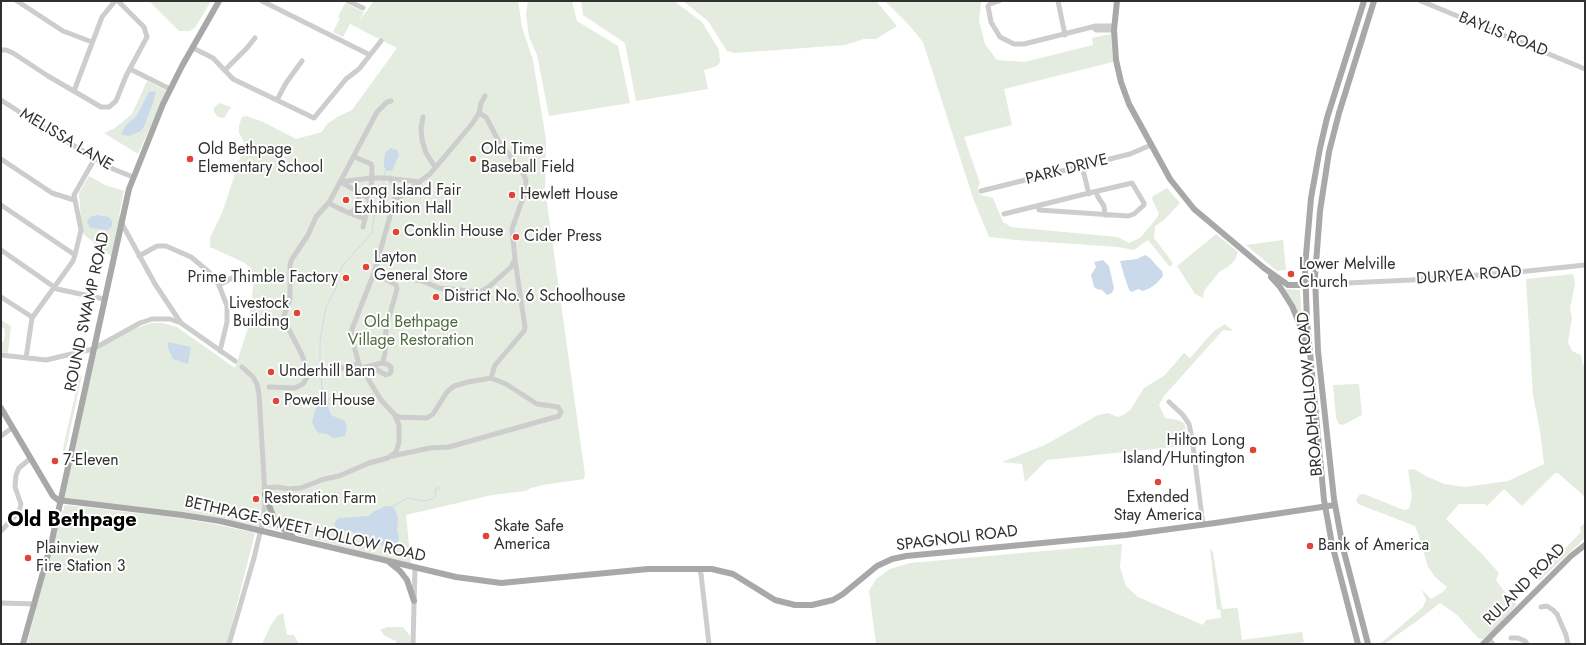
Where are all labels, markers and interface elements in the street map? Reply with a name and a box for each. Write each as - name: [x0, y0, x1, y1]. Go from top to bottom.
- street label: BAYLIS ROAD: [1456, 8, 1550, 62]
- street label: MELISSA LANE: [16, 105, 116, 175]
- place label: Old Bethpage Elementary School: [198, 140, 323, 178]
- place label: Old Time Baseball Field: [481, 140, 574, 178]
- street label: PARK DRIVE: [1024, 151, 1110, 189]
- marker: Old Bethpage Elementary School: [185, 154, 195, 164]
- marker: Old Time Baseball Field: [468, 154, 478, 164]
- place label: Long Island Fair Exhibition Hall: [354, 181, 461, 219]
- place label: Hewlett House: [520, 185, 618, 205]
- marker: Hewlett House: [507, 190, 517, 200]
- marker: Long Island Fair Exhibition Hall: [341, 195, 351, 205]
- place label: Conklin House: [404, 222, 503, 242]
- marker: Conklin House: [391, 227, 401, 237]
- place label: Cider Press: [524, 227, 602, 247]
- street label: ROUND SWAMP ROAD: [62, 231, 114, 393]
- marker: Cider Press: [511, 232, 521, 242]
- place label: Layton General Store: [374, 248, 468, 286]
- place label: Lower Melville Church: [1299, 255, 1396, 293]
- marker: Layton General Store: [361, 262, 371, 272]
- street label: DURYEA ROAD: [1416, 263, 1522, 289]
- place label: Prime Thimble Factory: [188, 268, 338, 288]
- marker: Lower Melville Church: [1286, 269, 1296, 279]
- marker: Prime Thimble Factory: [341, 273, 351, 283]
- place label: District No. 6 Schoolhouse: [444, 287, 625, 307]
- marker: District No. 6 Schoolhouse: [431, 292, 441, 302]
- place label: Livestock Building: [229, 294, 289, 332]
- marker: Livestock Building: [292, 308, 302, 318]
- street label: BROADHOLLOW ROAD: [1294, 311, 1328, 477]
- park label: Old Bethpage Village Restoration: [348, 313, 474, 351]
- place label: Underhill Barn: [279, 362, 375, 382]
- marker: Underhill Barn: [266, 367, 276, 377]
- place label: Powell House: [284, 391, 375, 411]
- marker: Powell House: [271, 396, 281, 406]
- place label: Hilton Long Island/Huntington: [1123, 431, 1245, 469]
- marker: Hilton Long Island/Huntington: [1248, 445, 1258, 455]
- place label: 7-Eleven: [63, 451, 119, 471]
- marker: 7-Eleven: [50, 456, 60, 466]
- marker: Extended Stay America: [1153, 477, 1163, 487]
- place label: Extended Stay America: [1114, 488, 1202, 526]
- place label: Restoration Farm: [264, 489, 377, 509]
- street label: BETHPAGE-SWEET HOLLOW ROAD: [183, 493, 427, 567]
- marker: Restoration Farm: [251, 494, 261, 504]
- district label: Old Bethpage: [7, 509, 137, 533]
- place label: Skate Safe America: [494, 517, 564, 555]
- street label: SPAGNOLI ROAD: [895, 522, 1019, 556]
- marker: Skate Safe America: [481, 531, 491, 541]
- place label: Bank of America: [1318, 536, 1429, 556]
- place label: Plainview Fire Station 3: [36, 539, 125, 577]
- street label: RULAND ROAD: [1480, 540, 1570, 630]
- marker: Bank of America: [1305, 541, 1315, 551]
- marker: Plainview Fire Station 3: [23, 553, 33, 563]

